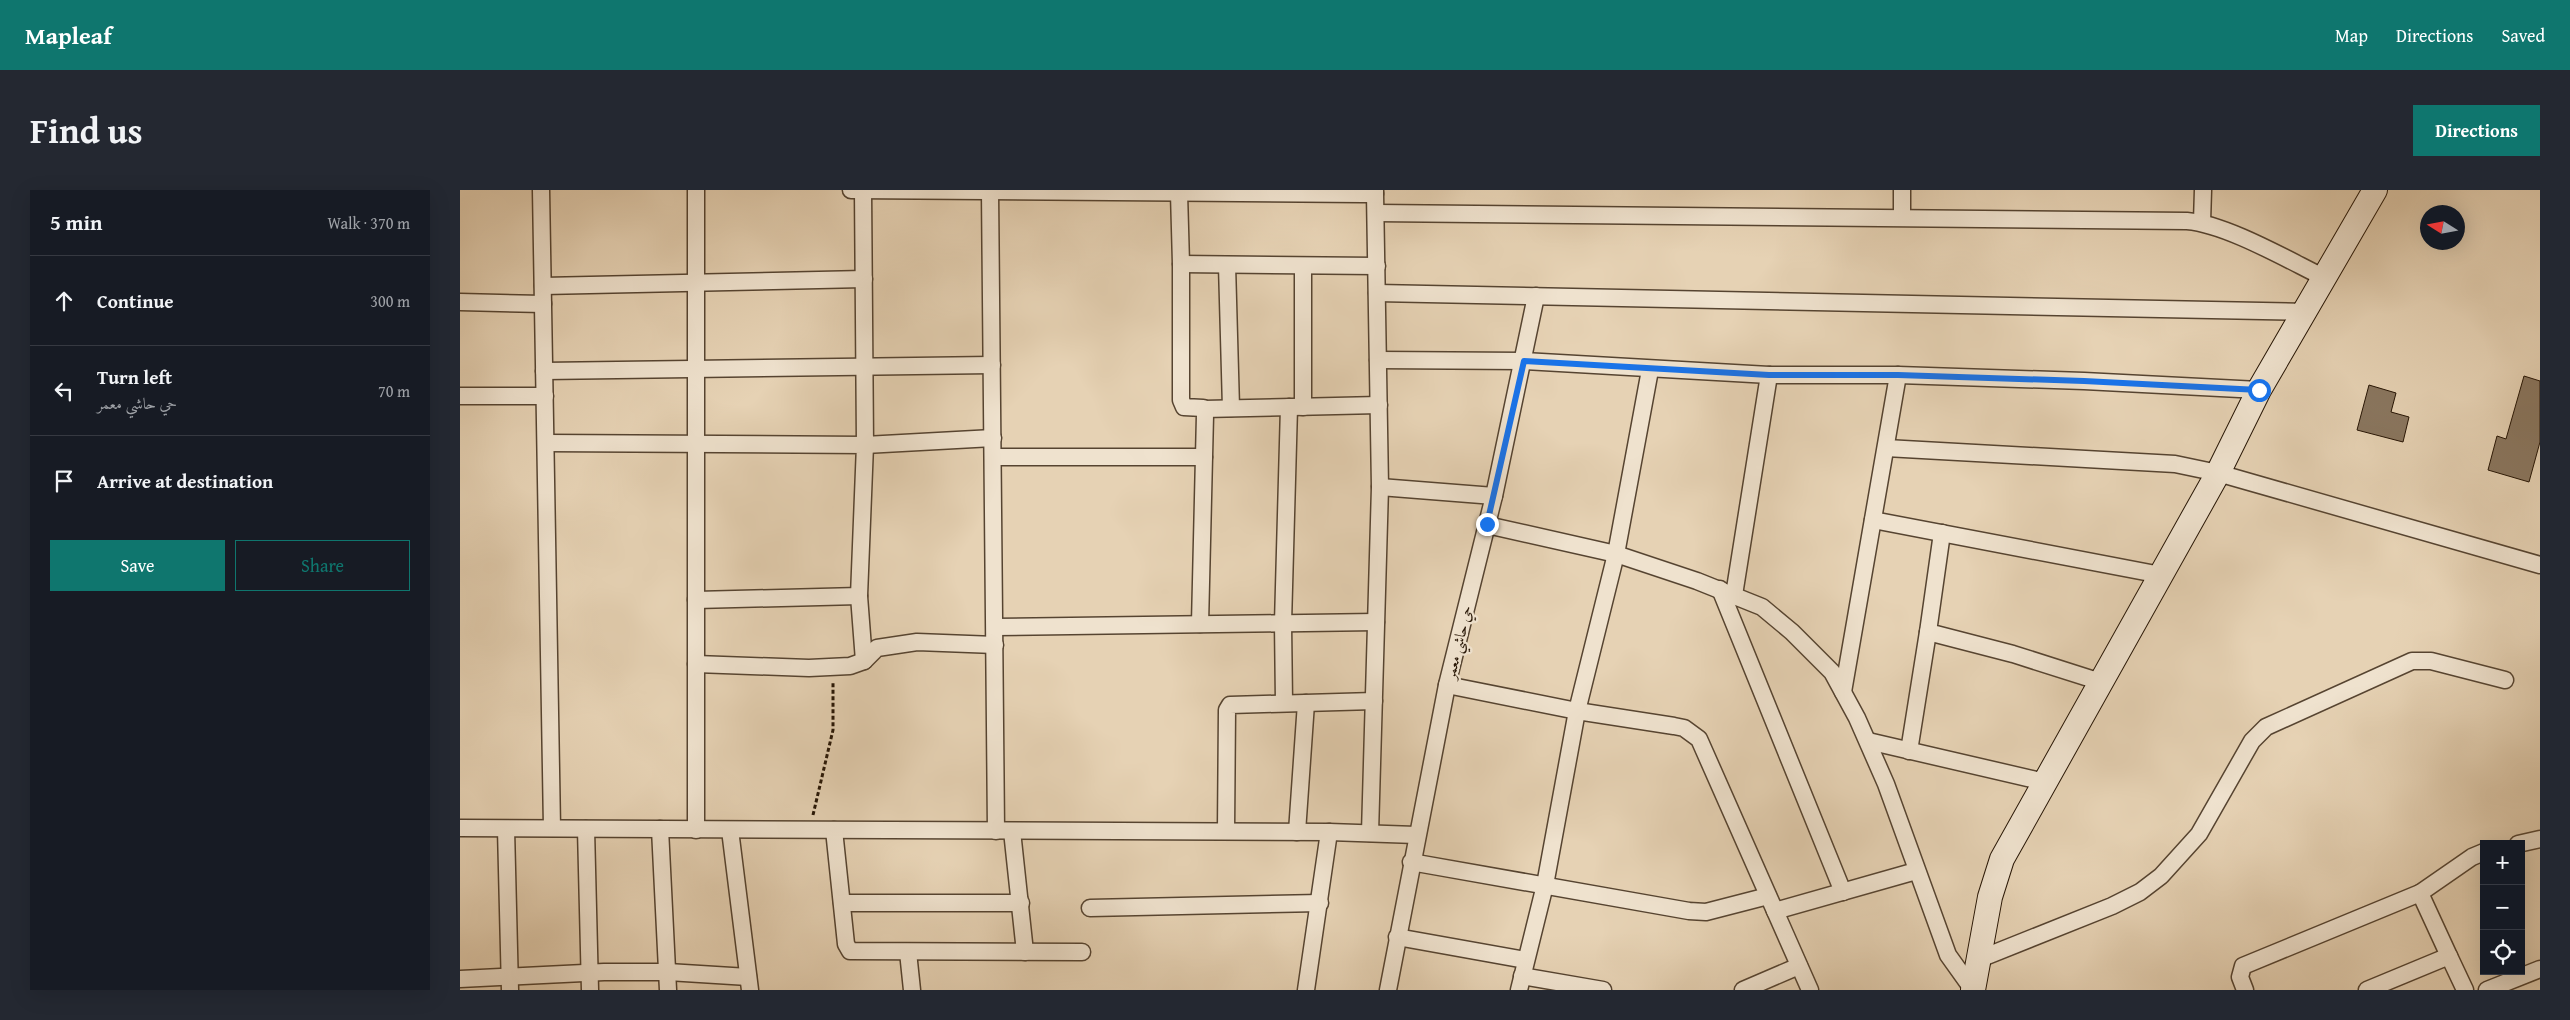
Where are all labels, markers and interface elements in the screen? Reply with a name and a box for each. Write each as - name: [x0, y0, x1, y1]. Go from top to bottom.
- text: Mapleaf: [25, 18, 112, 53]
- text: Map: [2335, 22, 2368, 49]
- text: Directions: [2396, 22, 2473, 49]
- text: Saved: [2501, 22, 2545, 49]
- text: Find us: [30, 105, 143, 156]
- button: Directions: [2413, 105, 2540, 156]
- north arrow: [2420, 205, 2465, 250]
- text: 5 min: [50, 207, 102, 238]
- text: Walk · 370 m: [327, 211, 410, 235]
- icon: ahead: [50, 287, 78, 315]
- text: Continue: [97, 287, 174, 315]
- text: 300 m: [370, 289, 410, 313]
- text: Turn left: [97, 363, 172, 391]
- icon: left: [50, 377, 78, 405]
- text: 70 m: [378, 379, 410, 403]
- route start: [2248, 379, 2271, 402]
- text: حي حاشي معمر: [97, 391, 177, 415]
- icon: arrive: [50, 467, 78, 495]
- text: Arrive at destination: [97, 467, 273, 495]
- route end: [1476, 513, 1499, 536]
- button: Save: [50, 540, 225, 591]
- button: Share: [235, 540, 410, 591]
- street label: حي حاشي معمر: [1438, 603, 1481, 684]
- map controls: [2480, 840, 2525, 975]
- button: +: [2480, 840, 2525, 885]
- button: −: [2480, 885, 2525, 930]
- button: locate: [2480, 930, 2525, 975]

